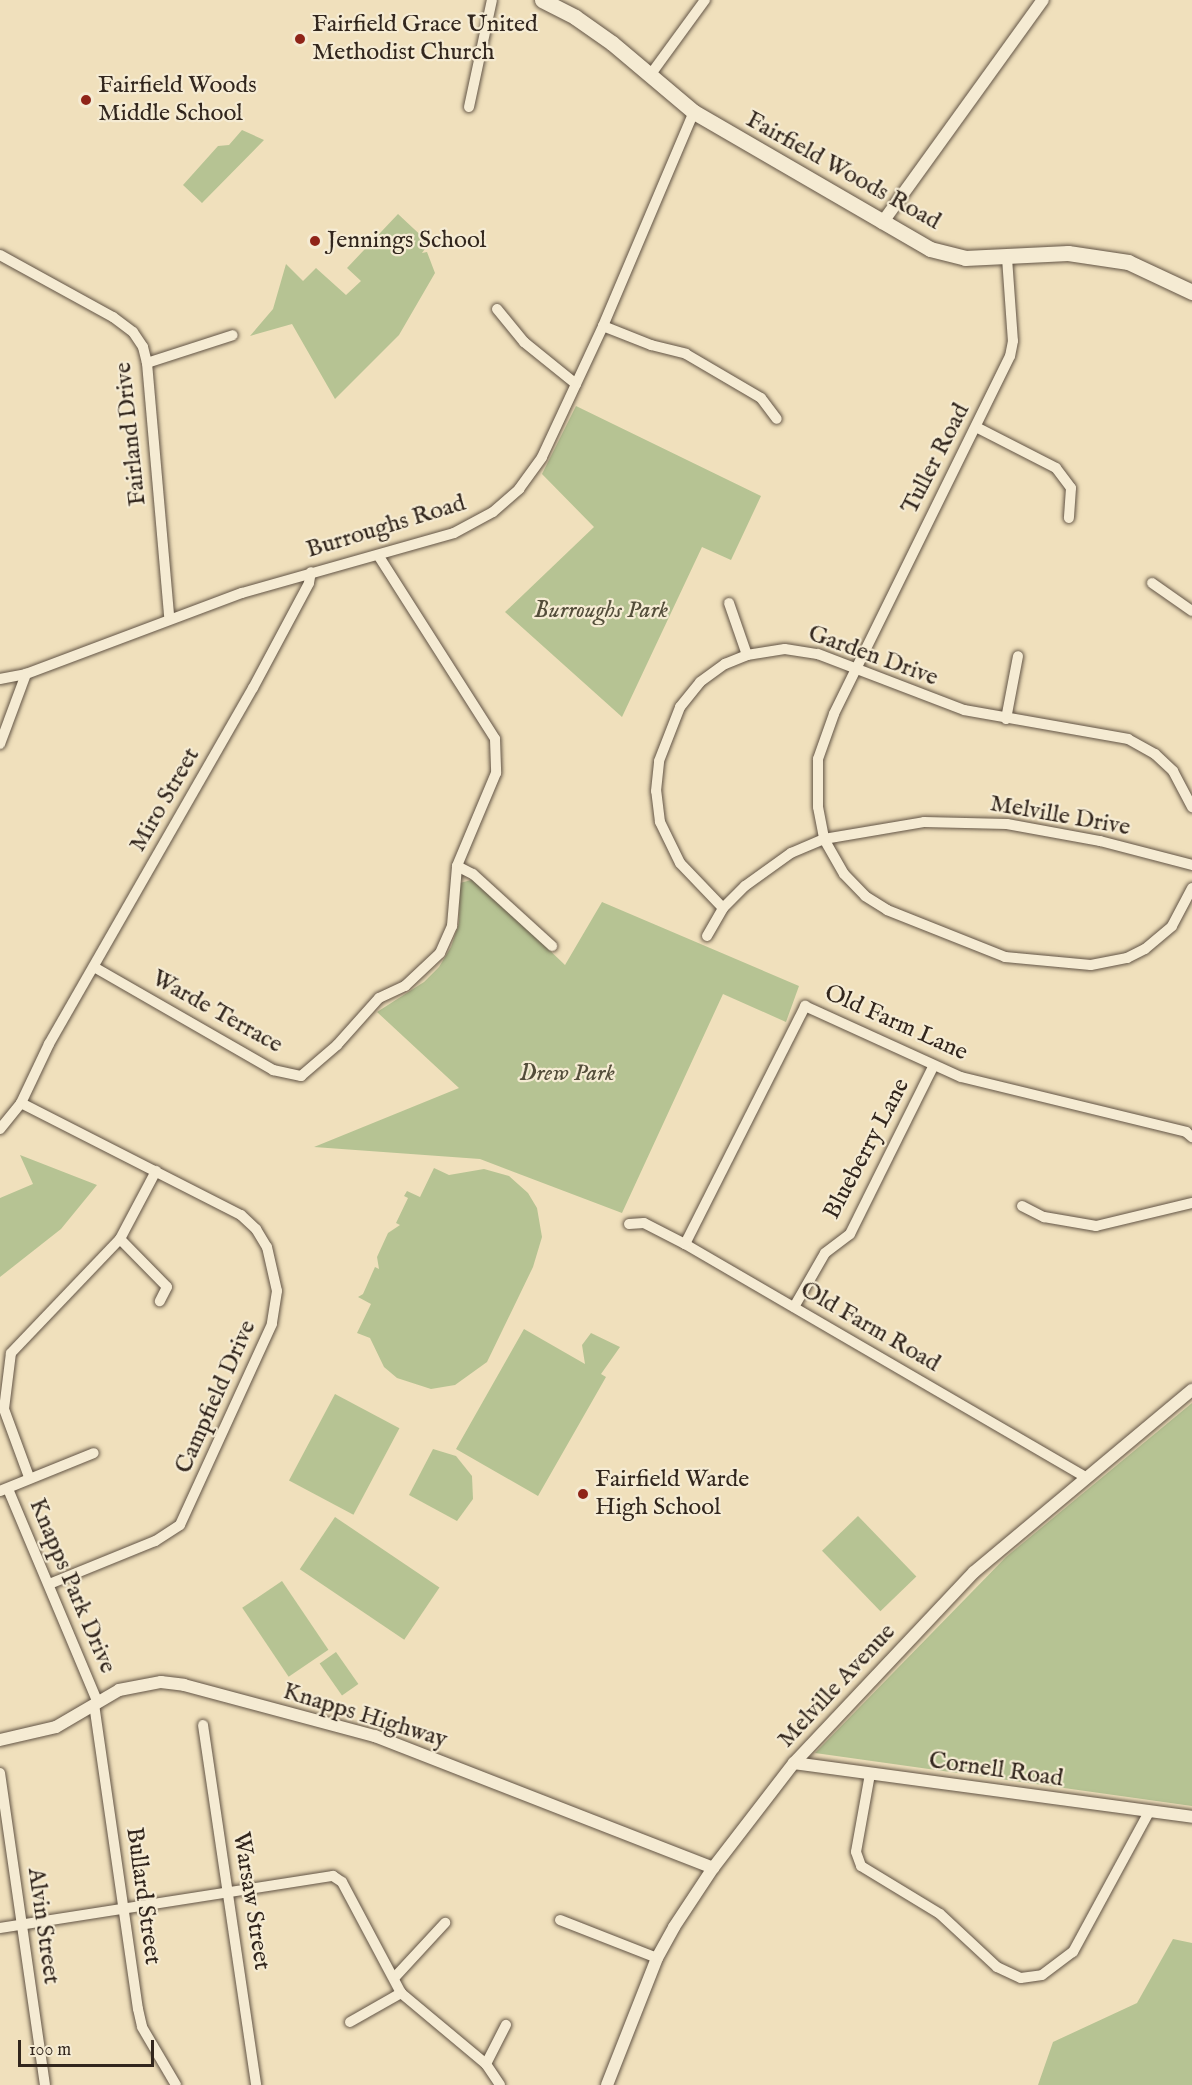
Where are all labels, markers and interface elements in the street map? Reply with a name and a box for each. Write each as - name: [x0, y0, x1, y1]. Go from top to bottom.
- place label: Fairfield Grace United Methodist Church: [312, 11, 538, 67]
- marker: Fairfield Grace United Methodist Church: [293, 32, 307, 46]
- place label: Fairfield Woods Middle School: [98, 72, 257, 128]
- marker: Fairfield Woods Middle School: [79, 93, 93, 107]
- street label: Fairfield Woods Road: [741, 106, 945, 236]
- place label: Jennings School: [327, 227, 486, 255]
- marker: Jennings School: [308, 234, 322, 248]
- street label: Fairland Drive: [109, 361, 153, 507]
- street label: Tuller Road: [896, 399, 976, 519]
- street label: Burroughs Road: [303, 489, 469, 565]
- park label: Burroughs Park: [534, 597, 668, 625]
- street label: Garden Drive: [804, 619, 942, 693]
- street label: Miro Street: [124, 743, 206, 857]
- street label: Melville Drive: [988, 789, 1132, 843]
- street label: Warde Terrace: [146, 964, 288, 1060]
- street label: Old Farm Lane: [820, 979, 972, 1067]
- park label: Drew Park: [519, 1060, 615, 1088]
- street label: Blueberry Lane: [818, 1074, 916, 1224]
- street label: Old Farm Road: [795, 1275, 945, 1379]
- street label: Campfield Drive: [169, 1316, 263, 1478]
- place label: Fairfield Warde High School: [595, 1466, 749, 1522]
- marker: Fairfield Warde High School: [576, 1487, 590, 1501]
- street label: Knapps Park Drive: [22, 1494, 122, 1678]
- street label: Melville Avenue: [772, 1618, 902, 1754]
- street label: Knapps Highway: [279, 1677, 451, 1755]
- street label: Cornell Road: [927, 1746, 1065, 1794]
- street label: Bullard Street: [119, 1826, 167, 1966]
- street label: Warsaw Street: [226, 1830, 276, 1972]
- street label: Alvin Street: [21, 1866, 65, 1986]
- scale bar: [21, 2028, 158, 2066]
- text: 100 m: [29, 2039, 71, 2062]

